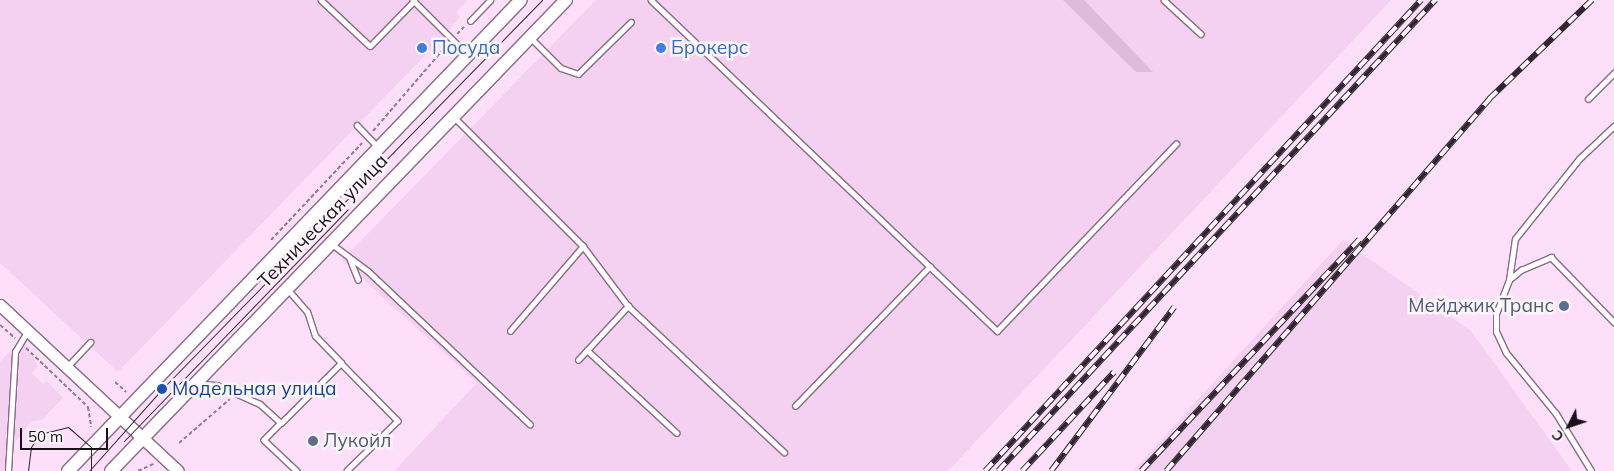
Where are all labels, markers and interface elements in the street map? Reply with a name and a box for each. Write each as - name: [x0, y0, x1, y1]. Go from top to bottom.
- place label: Посуда: [432, 37, 500, 59]
- place label: Брокерс: [671, 37, 748, 59]
- marker: Посуда: [416, 42, 428, 54]
- marker: Брокерс: [655, 42, 667, 54]
- street label: Техническая улица: [253, 150, 393, 292]
- place label: Мейджик Транс: [1408, 295, 1554, 317]
- marker: Мейджик Транс: [1558, 300, 1570, 312]
- place label: Модельная улица: [172, 378, 337, 400]
- marker: Модельная улица: [156, 383, 168, 395]
- north arrow: [1544, 401, 1594, 451]
- scale bar: [22, 418, 110, 450]
- text: С: [1548, 426, 1568, 445]
- text: 50 m: [28, 427, 63, 446]
- place label: Лукойл: [323, 430, 391, 452]
- marker: Лукойл: [307, 435, 319, 447]

